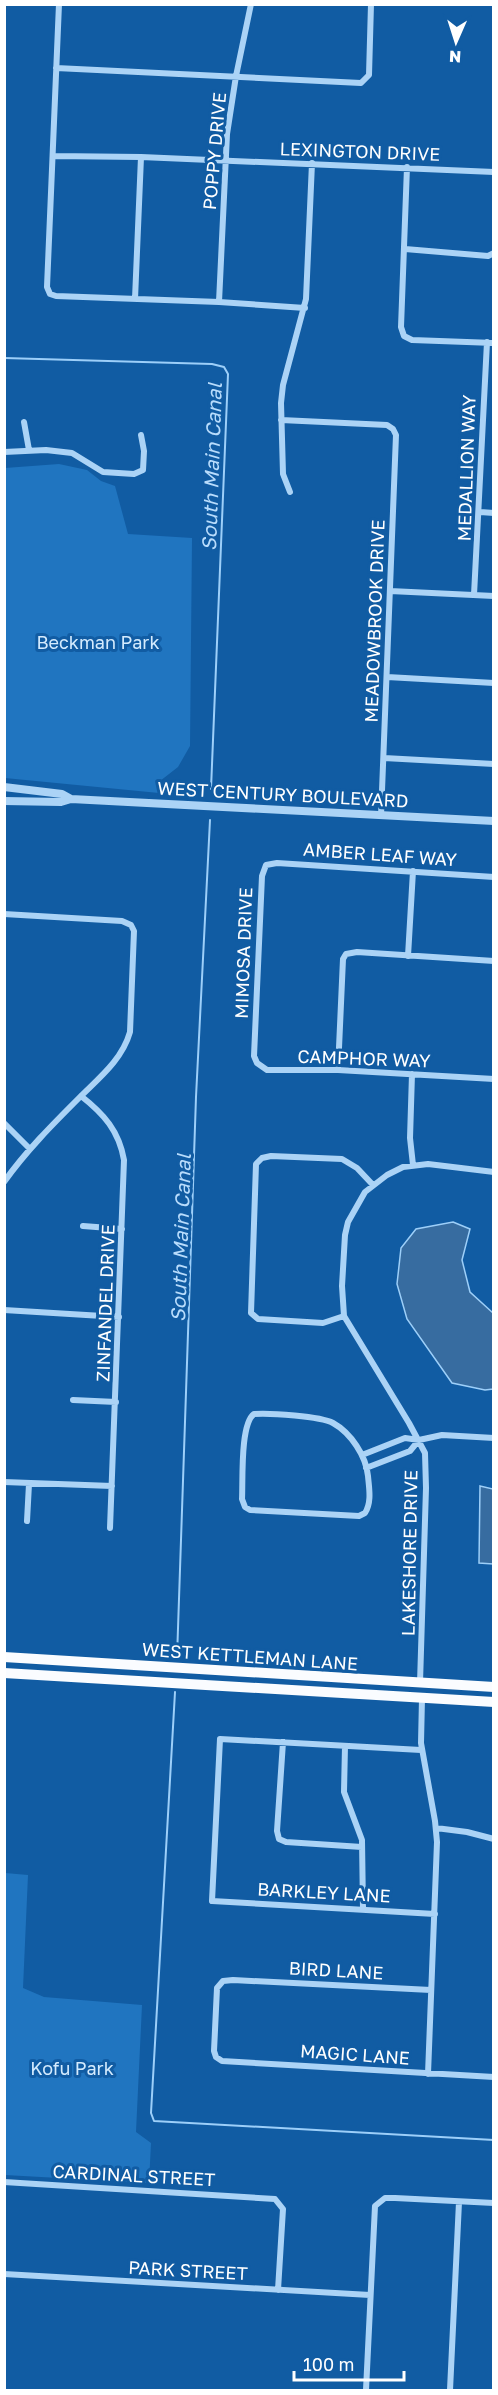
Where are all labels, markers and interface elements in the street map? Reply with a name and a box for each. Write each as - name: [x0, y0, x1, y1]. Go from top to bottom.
- north arrow: [426, 12, 486, 72]
- text: N: [449, 47, 462, 67]
- street label: POPPY DRIVE: [198, 91, 230, 211]
- street label: LEXINGTON DRIVE: [279, 137, 441, 165]
- water label: South Main Canal: [196, 382, 226, 552]
- street label: MEDALLION WAY: [452, 394, 480, 542]
- street label: MEADOWBROOK DRIVE: [359, 519, 389, 723]
- park label: Beckman Park: [36, 631, 160, 653]
- street label: WEST CENTURY BOULEVARD: [157, 776, 409, 812]
- street label: AMBER LEAF WAY: [303, 838, 458, 870]
- street label: MIMOSA DRIVE: [230, 887, 256, 1019]
- street label: CAMPHOR WAY: [297, 1045, 431, 1071]
- water label: South Main Canal: [165, 1153, 195, 1323]
- street label: ZINFANDEL DRIVE: [91, 1224, 119, 1382]
- street label: LAKESHORE DRIVE: [397, 1470, 421, 1636]
- street label: WEST KETTLEMAN LANE: [141, 1637, 359, 1675]
- street label: BARKLEY LANE: [257, 1878, 391, 1906]
- street label: BIRD LANE: [288, 1957, 384, 1983]
- street label: MAGIC LANE: [299, 2039, 411, 2069]
- park label: Kofu Park: [30, 2057, 114, 2079]
- street label: CARDINAL STREET: [52, 2160, 216, 2190]
- street label: PARK STREET: [128, 2256, 248, 2284]
- scale bar: [294, 2344, 404, 2382]
- text: 100 m: [303, 2353, 354, 2375]

